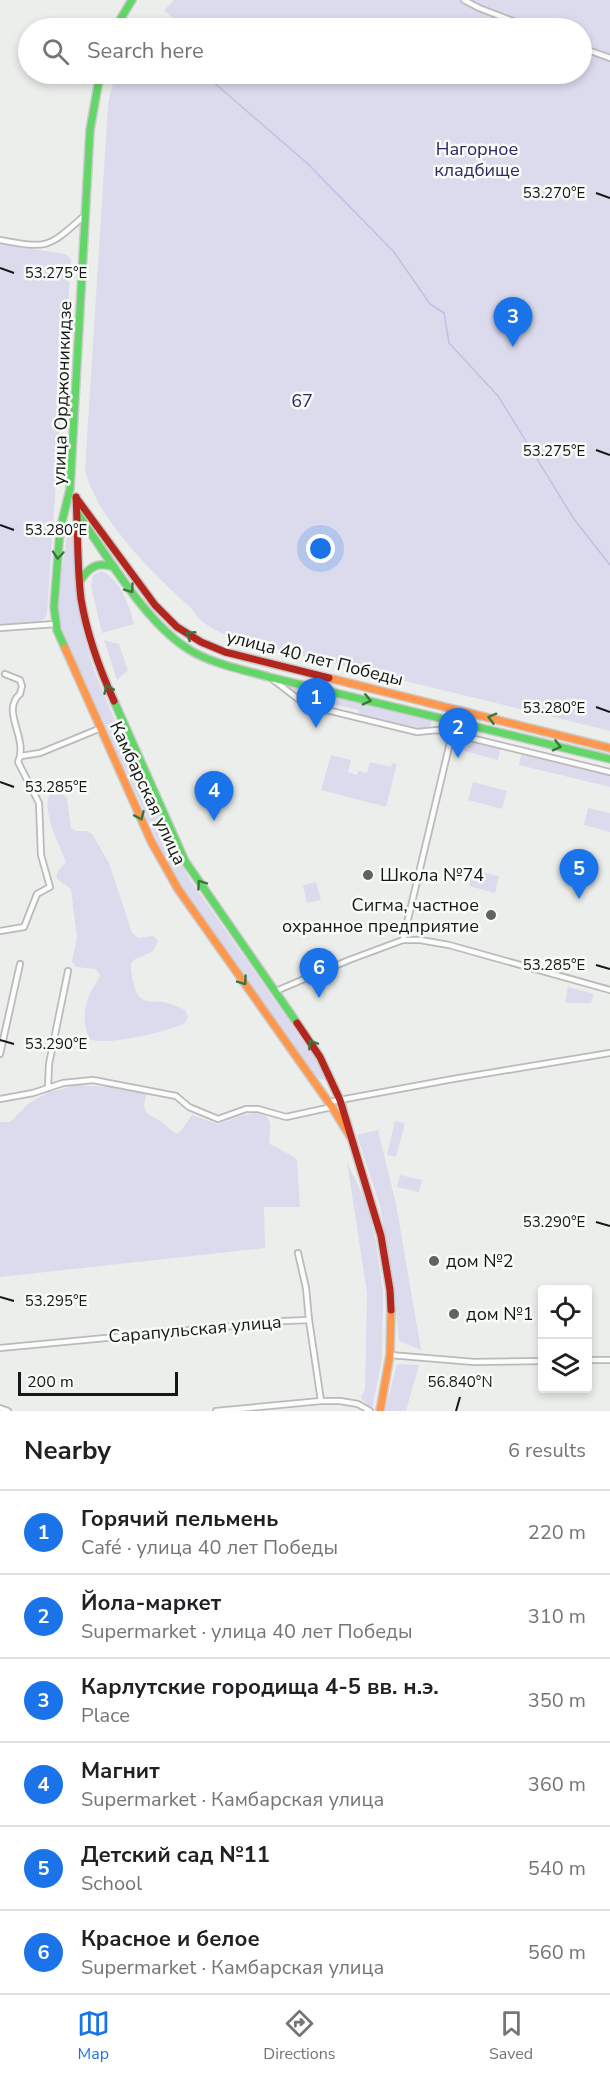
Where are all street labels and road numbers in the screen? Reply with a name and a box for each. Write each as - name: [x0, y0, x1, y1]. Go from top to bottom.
- street label: улица Орджоникидзе: [47, 300, 77, 486]
- street label: улица 40 лет Победы: [224, 624, 406, 692]
- street label: Камбарская улица: [104, 717, 192, 869]
- street label: Сарапульская улица: [107, 1309, 283, 1349]

